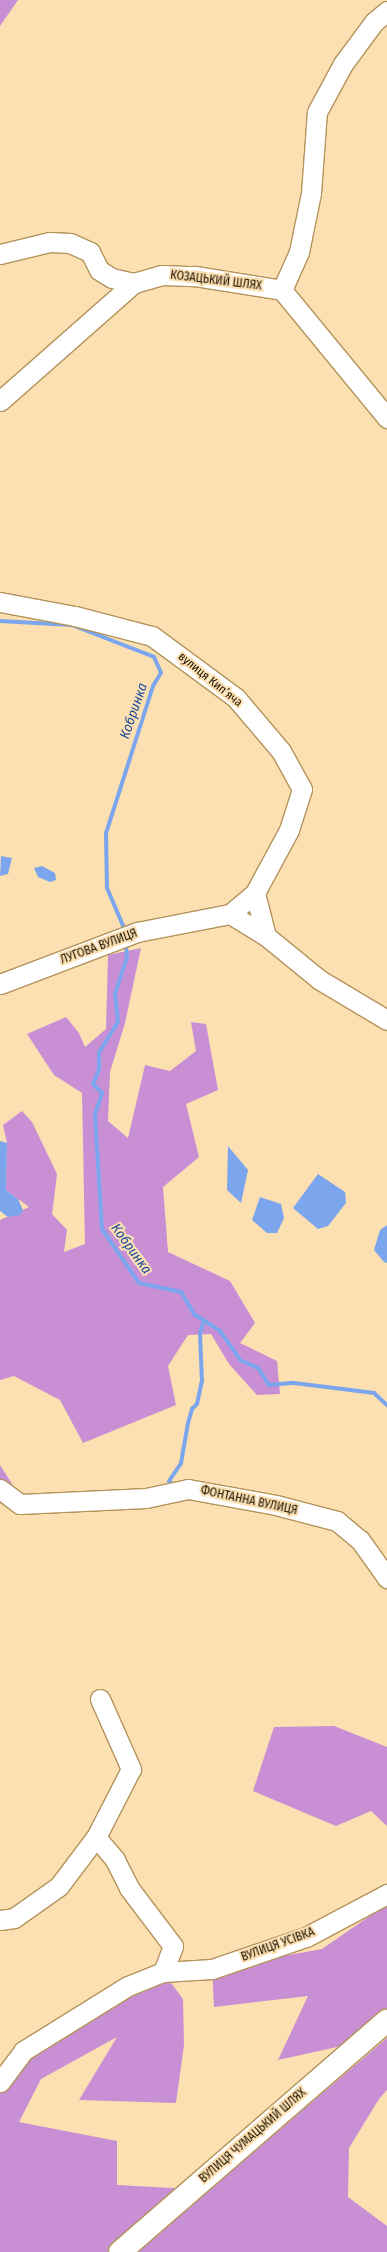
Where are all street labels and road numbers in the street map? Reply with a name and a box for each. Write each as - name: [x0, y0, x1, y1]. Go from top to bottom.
- street label: КОЗАЦЬКИЙ ШЛЯХ: [169, 268, 263, 294]
- street label: вулиця Кипʼяча: [175, 650, 245, 710]
- street label: ЛУГОВА ВУЛИЦЯ: [59, 926, 139, 968]
- street label: ФОНТАННА ВУЛИЦЯ: [199, 1484, 299, 1518]
- street label: ВУЛИЦЯ УСІВКА: [239, 1925, 317, 1965]
- street label: ВУЛИЦЯ ЧУМАЦЬКИЙ ШЛЯХ: [197, 2086, 309, 2186]

